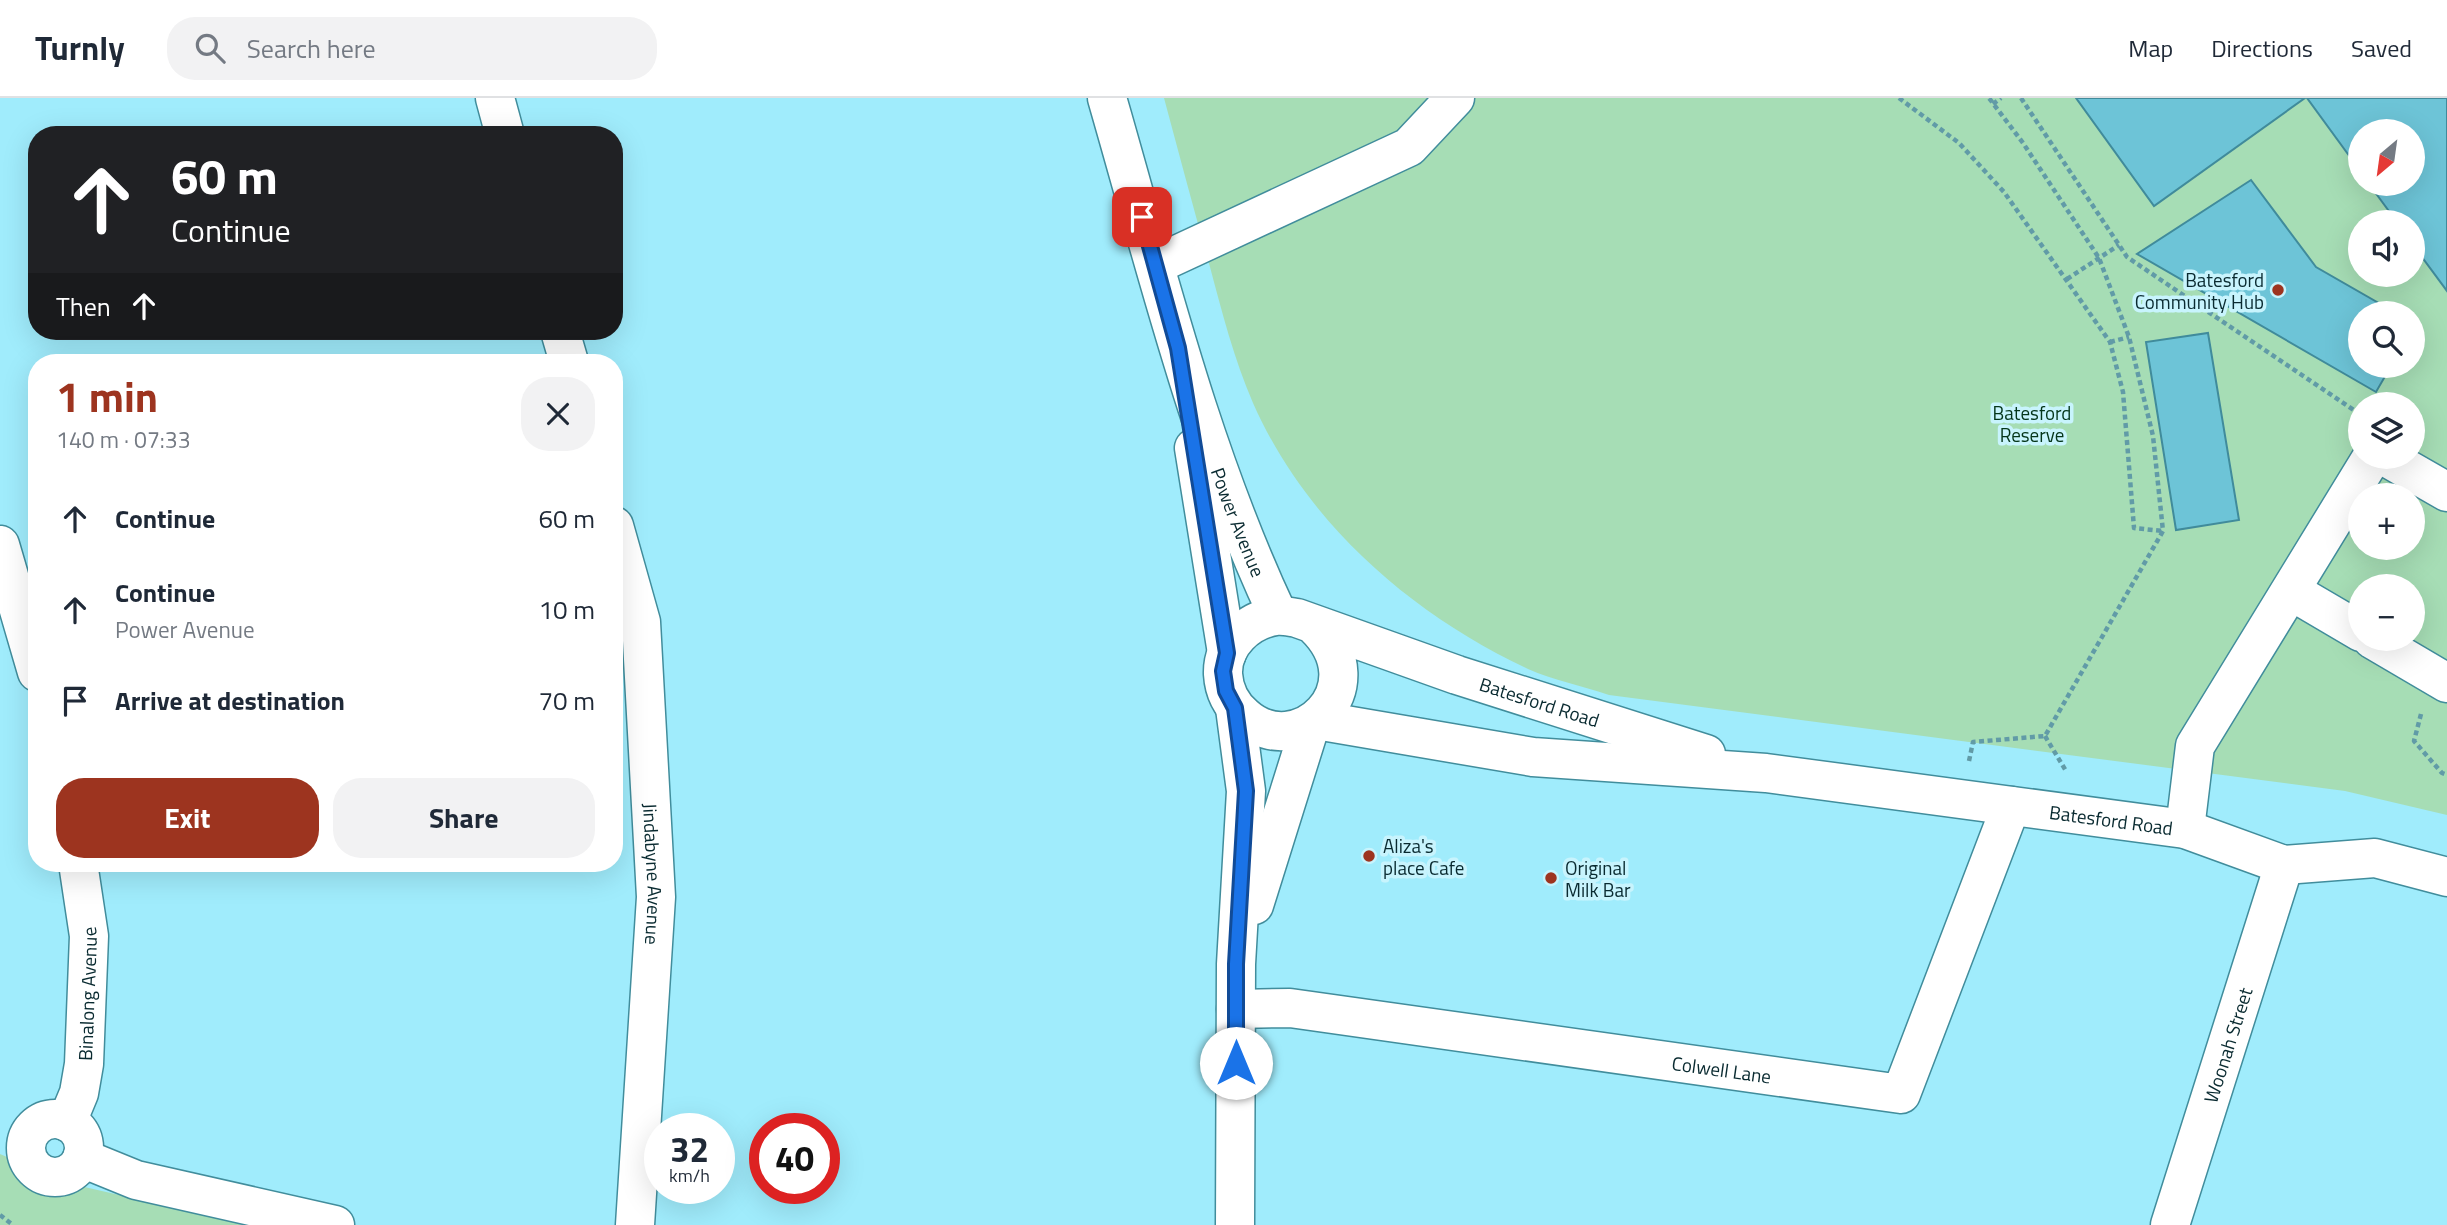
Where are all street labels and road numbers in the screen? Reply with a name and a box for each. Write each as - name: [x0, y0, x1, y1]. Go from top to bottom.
- street label: Power Avenue: [1204, 463, 1273, 581]
- street label: Batesford Road: [1476, 669, 1603, 734]
- street label: Batesford Road: [2048, 797, 2175, 842]
- street label: Jindabyne Avenue: [636, 802, 671, 946]
- street label: Binalong Avenue: [70, 925, 103, 1061]
- street label: Woonah Street: [2195, 983, 2259, 1106]
- street label: Colwell Lane: [1670, 1047, 1773, 1090]

